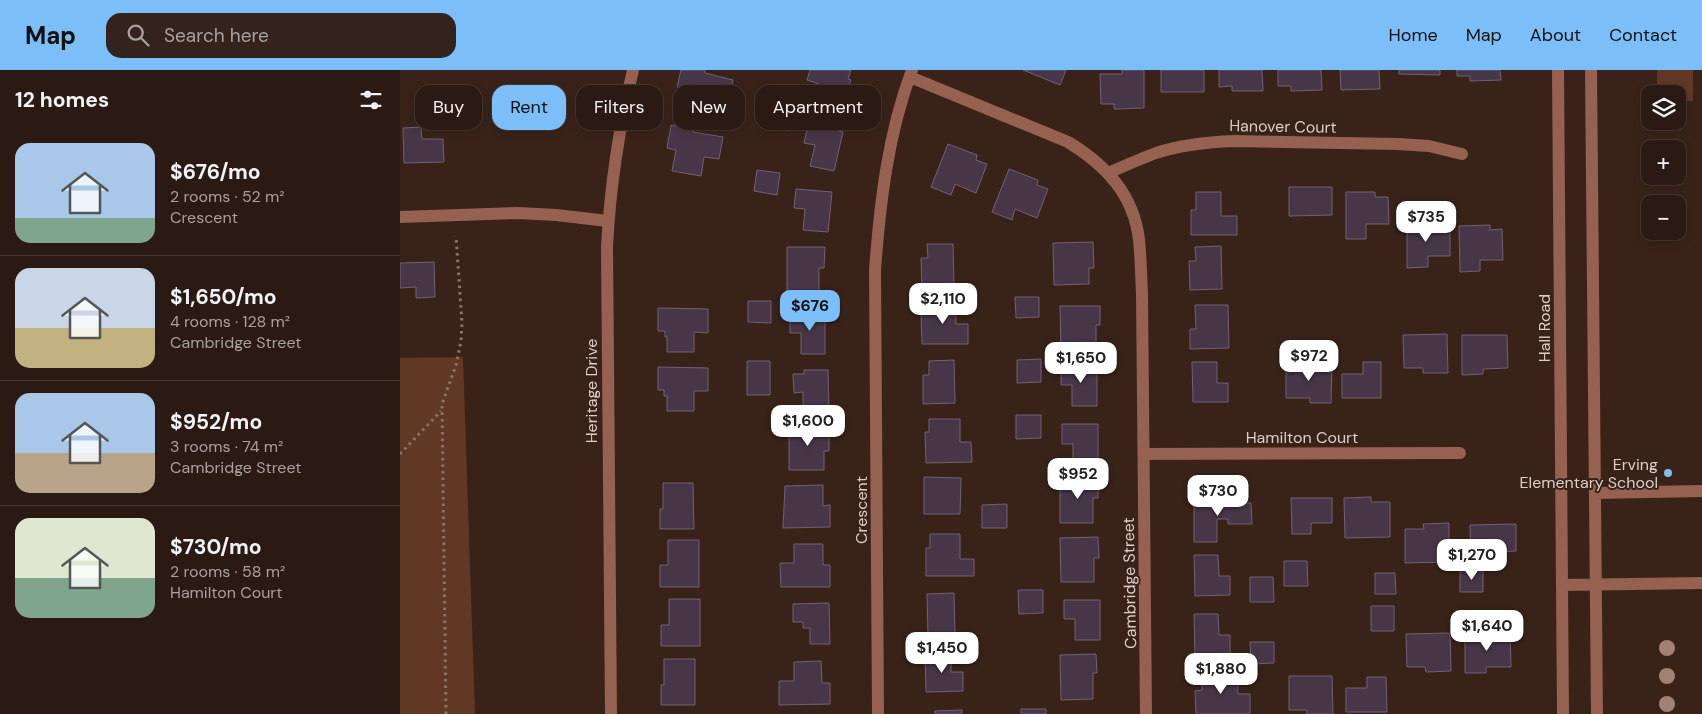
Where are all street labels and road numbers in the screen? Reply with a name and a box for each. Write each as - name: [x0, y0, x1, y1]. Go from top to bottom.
- street label: Hanover Court: [1229, 115, 1337, 138]
- street label: Hall Road: [1534, 294, 1555, 362]
- street label: Heritage Drive: [581, 339, 602, 443]
- street label: Hamilton Court: [1246, 427, 1358, 448]
- street label: Crescent: [851, 476, 872, 544]
- street label: Cambridge Street: [1118, 517, 1141, 649]

